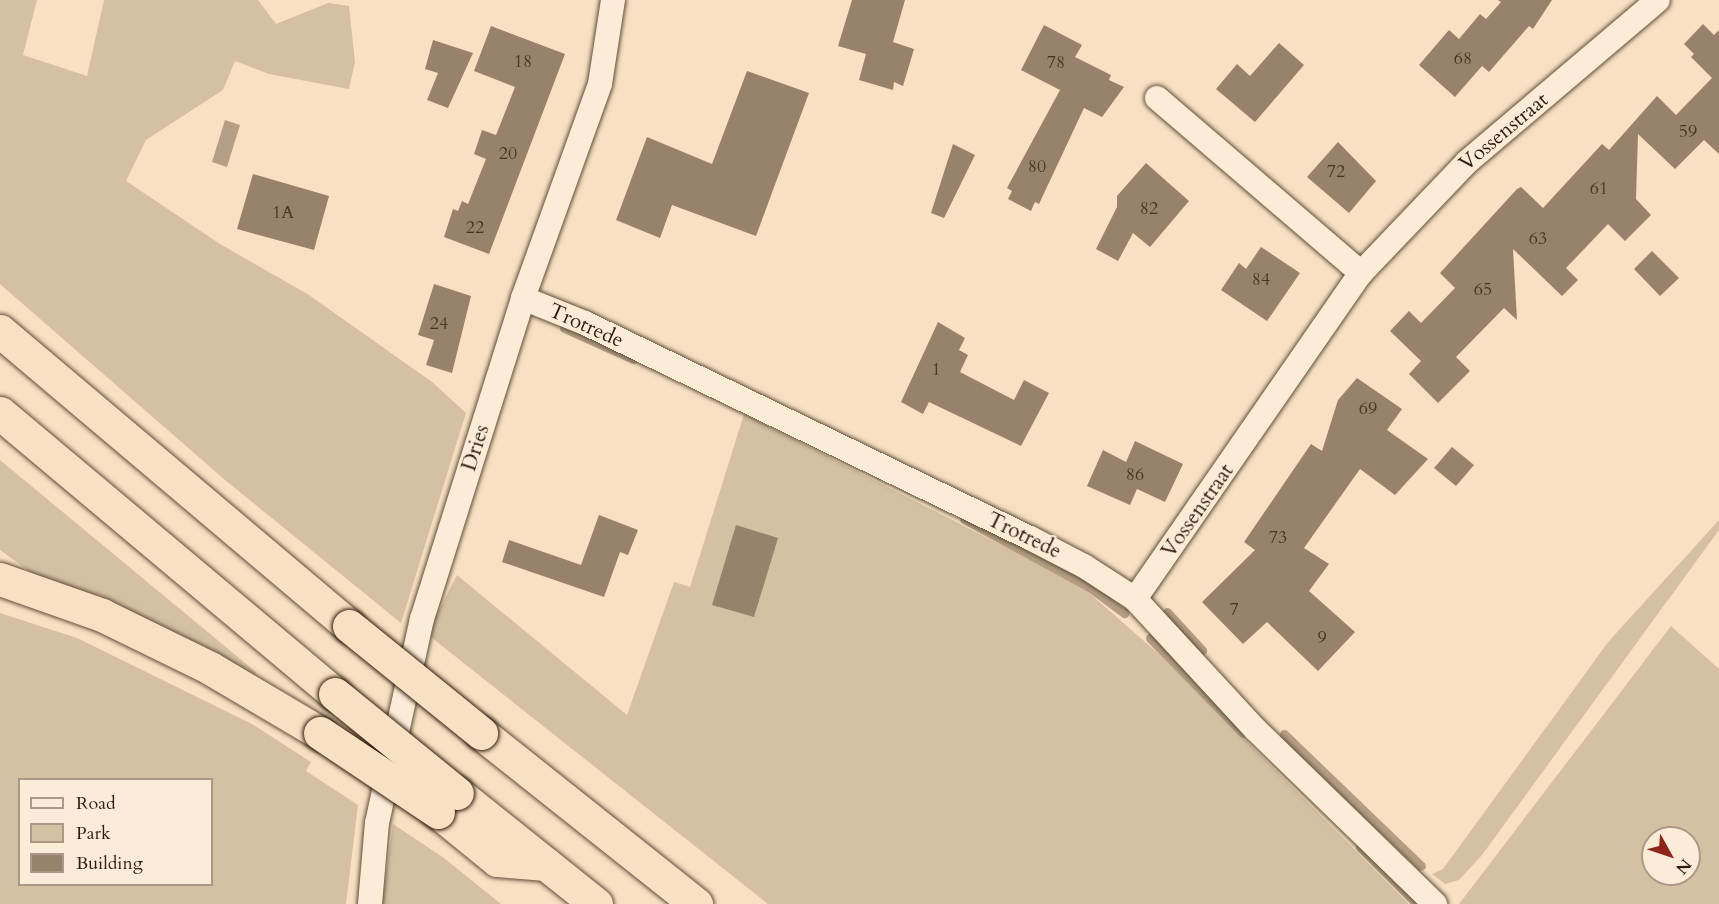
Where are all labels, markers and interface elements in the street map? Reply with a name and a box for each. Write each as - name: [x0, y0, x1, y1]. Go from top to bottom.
- house number: 68: [1454, 48, 1472, 70]
- house number: 18: [514, 51, 532, 73]
- house number: 78: [1047, 52, 1065, 74]
- street label: Vossenstraat: [1454, 88, 1554, 176]
- house number: 59: [1679, 121, 1697, 143]
- house number: 20: [499, 143, 517, 165]
- house number: 80: [1028, 156, 1046, 178]
- house number: 72: [1327, 161, 1345, 183]
- house number: 61: [1590, 178, 1608, 200]
- house number: 82: [1140, 198, 1158, 220]
- house number: 1A: [272, 202, 294, 224]
- house number: 22: [466, 217, 484, 239]
- house number: 63: [1529, 228, 1547, 250]
- house number: 84: [1252, 269, 1270, 291]
- house number: 65: [1474, 279, 1492, 301]
- street label: Trotrede: [545, 298, 627, 354]
- house number: 24: [430, 313, 448, 335]
- house number: 1: [931, 359, 941, 381]
- house number: 69: [1359, 398, 1377, 420]
- street label: Dries: [457, 422, 495, 474]
- street label: Vossenstraat: [1157, 459, 1239, 563]
- house number: 86: [1126, 464, 1144, 486]
- street label: Trotrede: [983, 507, 1065, 565]
- house number: 73: [1269, 527, 1287, 549]
- house number: 7: [1229, 599, 1239, 621]
- house number: 9: [1317, 627, 1327, 649]
- legend: [18, 778, 213, 886]
- text: Road: [76, 791, 116, 816]
- text: Park: [76, 821, 111, 846]
- north arrow: [1641, 826, 1701, 886]
- text: Building: [76, 851, 143, 876]
- text: N: [1670, 854, 1696, 879]

